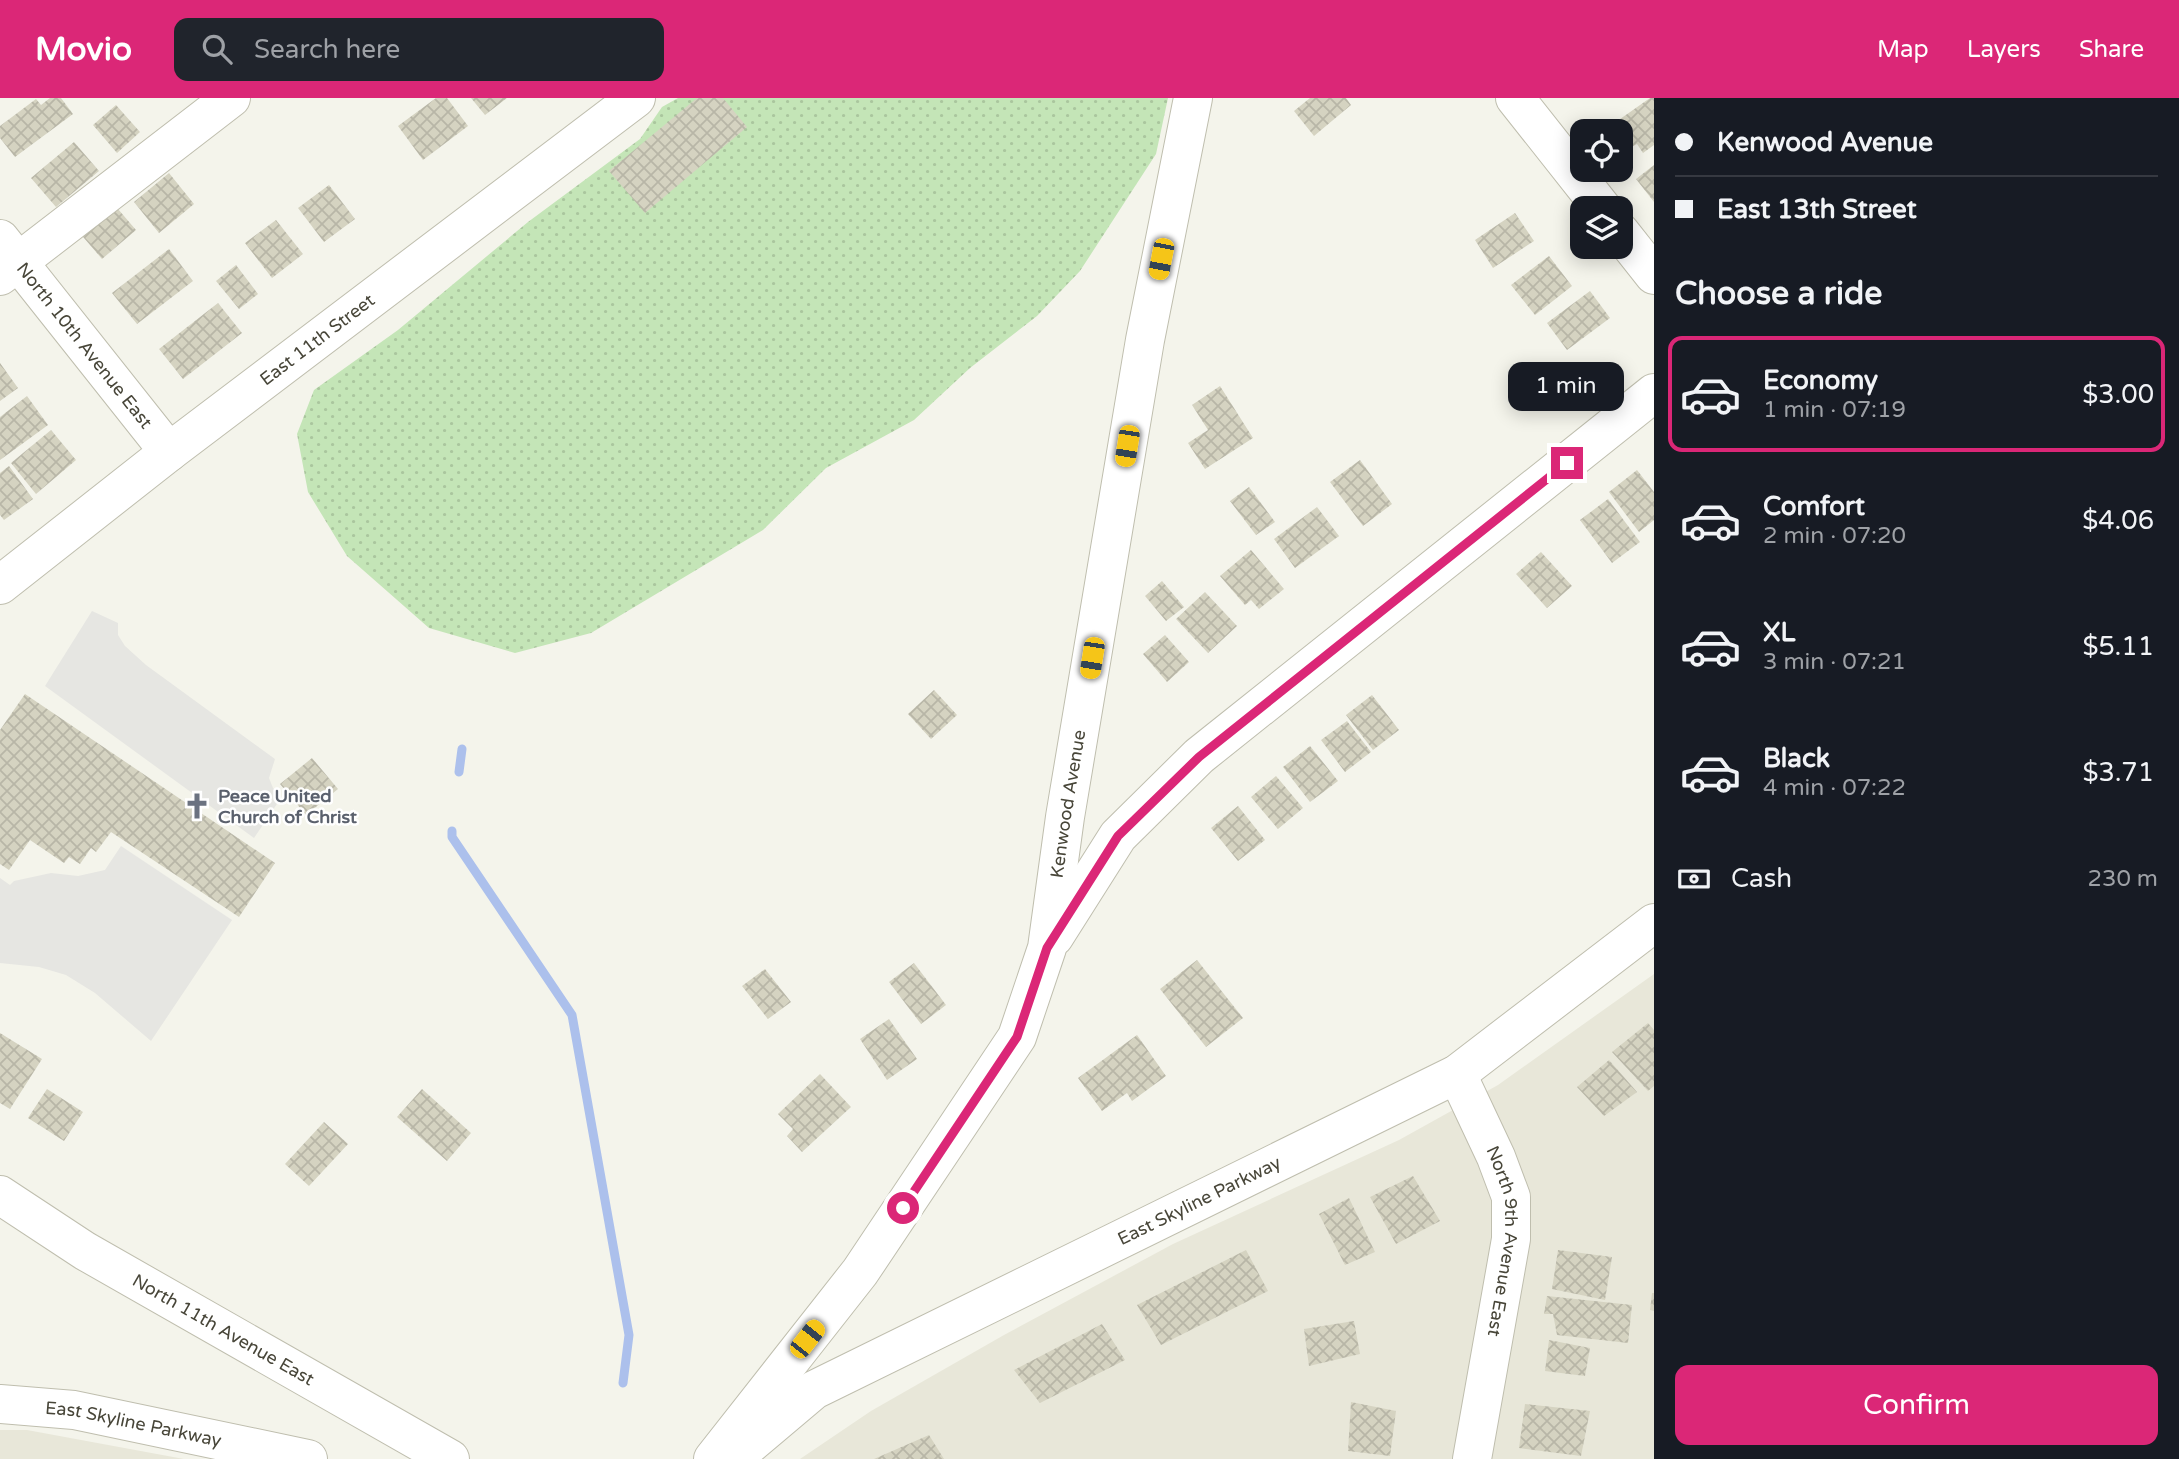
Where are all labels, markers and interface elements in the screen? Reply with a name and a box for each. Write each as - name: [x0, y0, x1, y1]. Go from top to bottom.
- search box: [174, 18, 664, 81]
- text: Movio: [35, 30, 132, 69]
- icon: search: [198, 30, 236, 68]
- text: Search here: [254, 34, 400, 65]
- text: Map: [1877, 35, 1929, 64]
- text: Layers: [1967, 35, 2041, 64]
- text: Share: [2079, 35, 2144, 64]
- map controls: [1570, 119, 1633, 259]
- button: locate: [1570, 119, 1633, 182]
- text: Kenwood Avenue: [1717, 127, 1933, 158]
- text: East 13th Street: [1717, 194, 1917, 225]
- button: layers: [1570, 196, 1633, 259]
- car: [1147, 236, 1176, 282]
- street label: North 10th Avenue East: [12, 258, 157, 433]
- text: Choose a ride: [1675, 275, 1882, 313]
- street label: East 11th Street: [255, 289, 379, 390]
- callout: 1 min: [1509, 362, 1625, 410]
- icon: car: [1679, 363, 1742, 426]
- text: Economy: [1763, 365, 1878, 396]
- text: 1 min: [1535, 372, 1597, 400]
- text: $3.00: [2082, 379, 2154, 410]
- text: 1 min · 07:19: [1763, 396, 1906, 424]
- car: [1114, 424, 1141, 468]
- route end: [1551, 447, 1583, 479]
- icon: car: [1679, 489, 1742, 552]
- text: Comfort: [1763, 491, 1865, 522]
- text: $4.06: [2082, 505, 2154, 536]
- text: 2 min · 07:20: [1763, 522, 1906, 550]
- icon: car: [1679, 615, 1742, 678]
- text: XL: [1763, 617, 1795, 648]
- text: $5.11: [2082, 631, 2154, 662]
- car: [1079, 636, 1106, 680]
- text: 3 min · 07:21: [1763, 648, 1906, 676]
- street label: Kenwood Avenue: [1046, 728, 1090, 879]
- icon: car: [1679, 741, 1742, 804]
- text: Black: [1763, 743, 1830, 774]
- text: $3.71: [2082, 757, 2154, 788]
- text: 4 min · 07:22: [1763, 774, 1906, 802]
- place label: Peace United Church of Christ: [218, 785, 357, 828]
- church icon: Peace United Church of Christ: [182, 791, 212, 821]
- icon: cash: [1675, 860, 1713, 898]
- text: Cash: [1731, 863, 1792, 894]
- text: 230 m: [2088, 865, 2158, 893]
- street label: North 9th Avenue East: [1481, 1142, 1522, 1338]
- street label: East Skyline Parkway: [1114, 1151, 1285, 1250]
- route start: [887, 1192, 919, 1224]
- street label: North 11th Avenue East: [128, 1269, 318, 1390]
- car: [786, 1316, 829, 1362]
- button: Confirm: [1675, 1365, 2158, 1445]
- street label: East Skyline Parkway: [44, 1397, 224, 1452]

